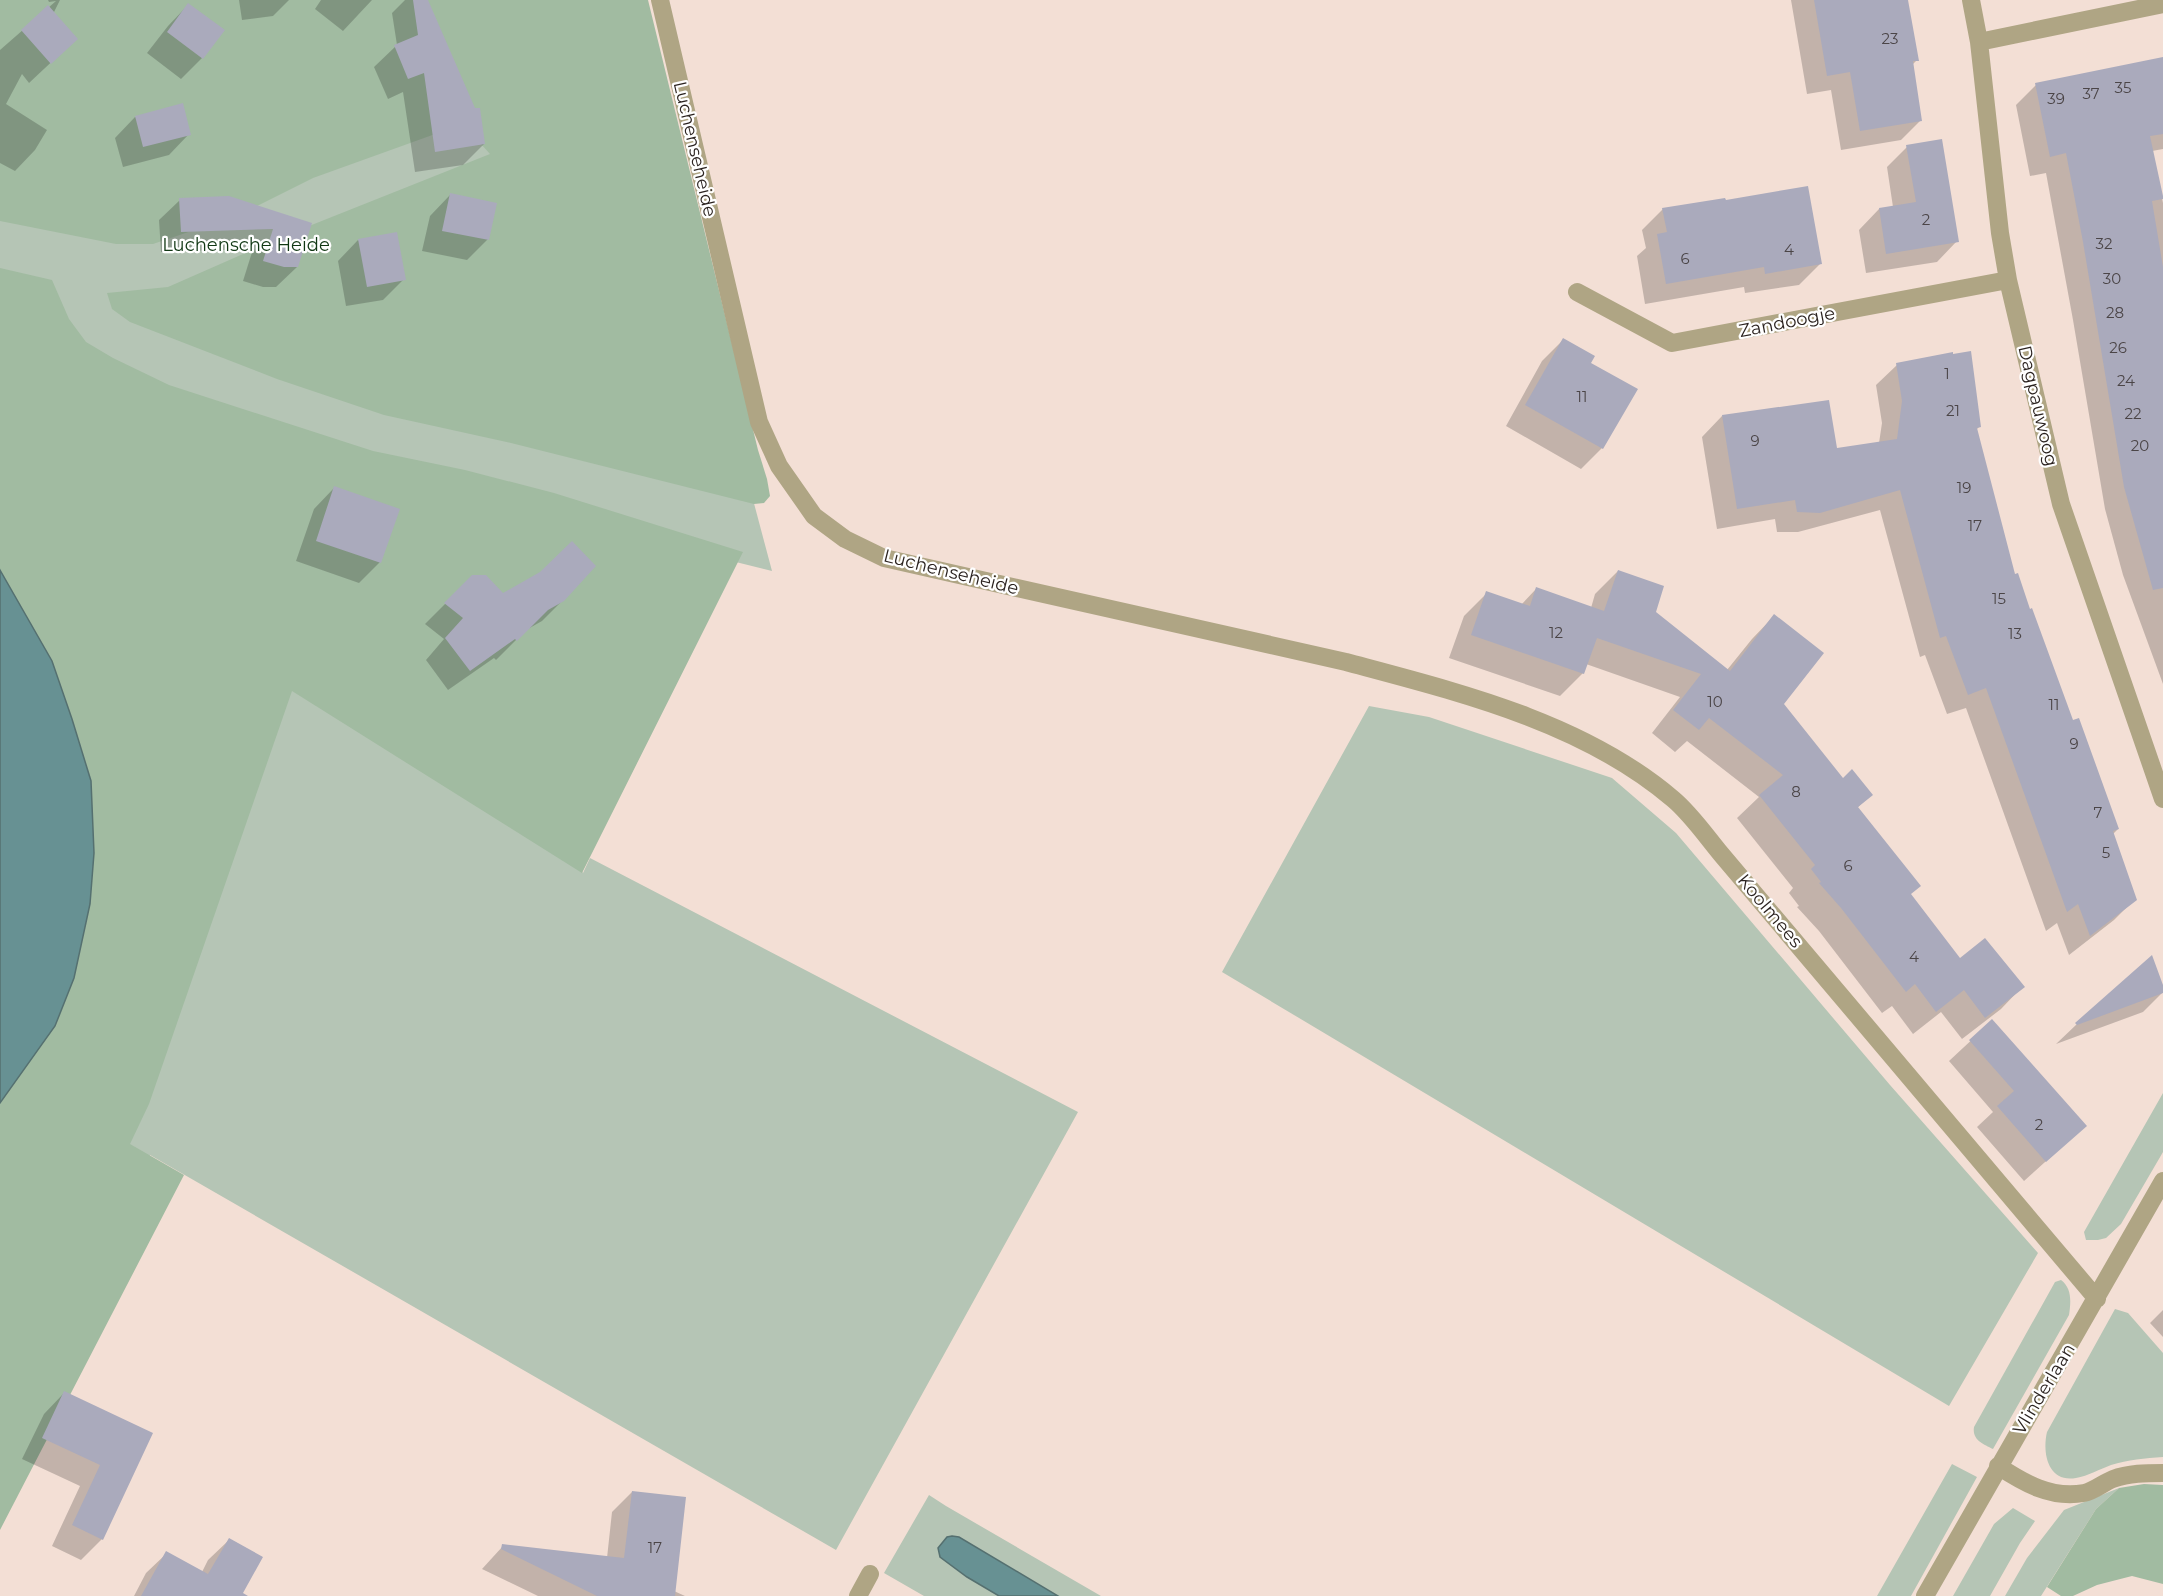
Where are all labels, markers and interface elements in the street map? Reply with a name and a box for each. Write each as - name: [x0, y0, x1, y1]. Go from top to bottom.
- house number: 23: [1882, 29, 1898, 48]
- house number: 35: [2115, 78, 2131, 97]
- street label: Luchenseheide: [669, 79, 721, 219]
- house number: 37: [2082, 84, 2100, 103]
- house number: 39: [2047, 89, 2065, 108]
- house number: 2: [1922, 210, 1930, 229]
- park label: Luchensche Heide: [162, 234, 330, 256]
- house number: 32: [2096, 234, 2112, 253]
- house number: 4: [1784, 240, 1794, 259]
- house number: 6: [1680, 249, 1690, 268]
- house number: 30: [2103, 269, 2121, 288]
- street label: Zandoogje: [1737, 302, 1837, 342]
- house number: 28: [2106, 303, 2124, 322]
- house number: 26: [2109, 338, 2127, 357]
- street label: Dagpauwoog: [2013, 344, 2063, 468]
- house number: 1: [1944, 364, 1950, 383]
- house number: 24: [2117, 371, 2135, 390]
- house number: 11: [1577, 387, 1587, 406]
- house number: 21: [1946, 401, 1960, 420]
- house number: 22: [2124, 404, 2142, 423]
- house number: 9: [1750, 431, 1760, 450]
- house number: 20: [2131, 436, 2149, 455]
- house number: 19: [1957, 478, 1971, 497]
- house number: 17: [1968, 516, 1982, 535]
- street label: Luchenseheide: [881, 545, 1021, 599]
- house number: 15: [1992, 589, 2006, 608]
- house number: 12: [1549, 623, 1563, 642]
- house number: 13: [2008, 624, 2022, 643]
- house number: 10: [1707, 692, 1723, 711]
- house number: 11: [2049, 695, 2059, 714]
- house number: 9: [2069, 734, 2079, 753]
- house number: 8: [1791, 782, 1801, 801]
- house number: 7: [2094, 803, 2103, 822]
- house number: 5: [2102, 843, 2110, 862]
- house number: 6: [1843, 856, 1853, 875]
- street label: Koolmees: [1733, 870, 1807, 952]
- house number: 4: [1909, 947, 1919, 966]
- house number: 2: [2035, 1115, 2043, 1134]
- street label: Vlinderlaan: [2008, 1339, 2080, 1439]
- house number: 17: [648, 1538, 662, 1557]

